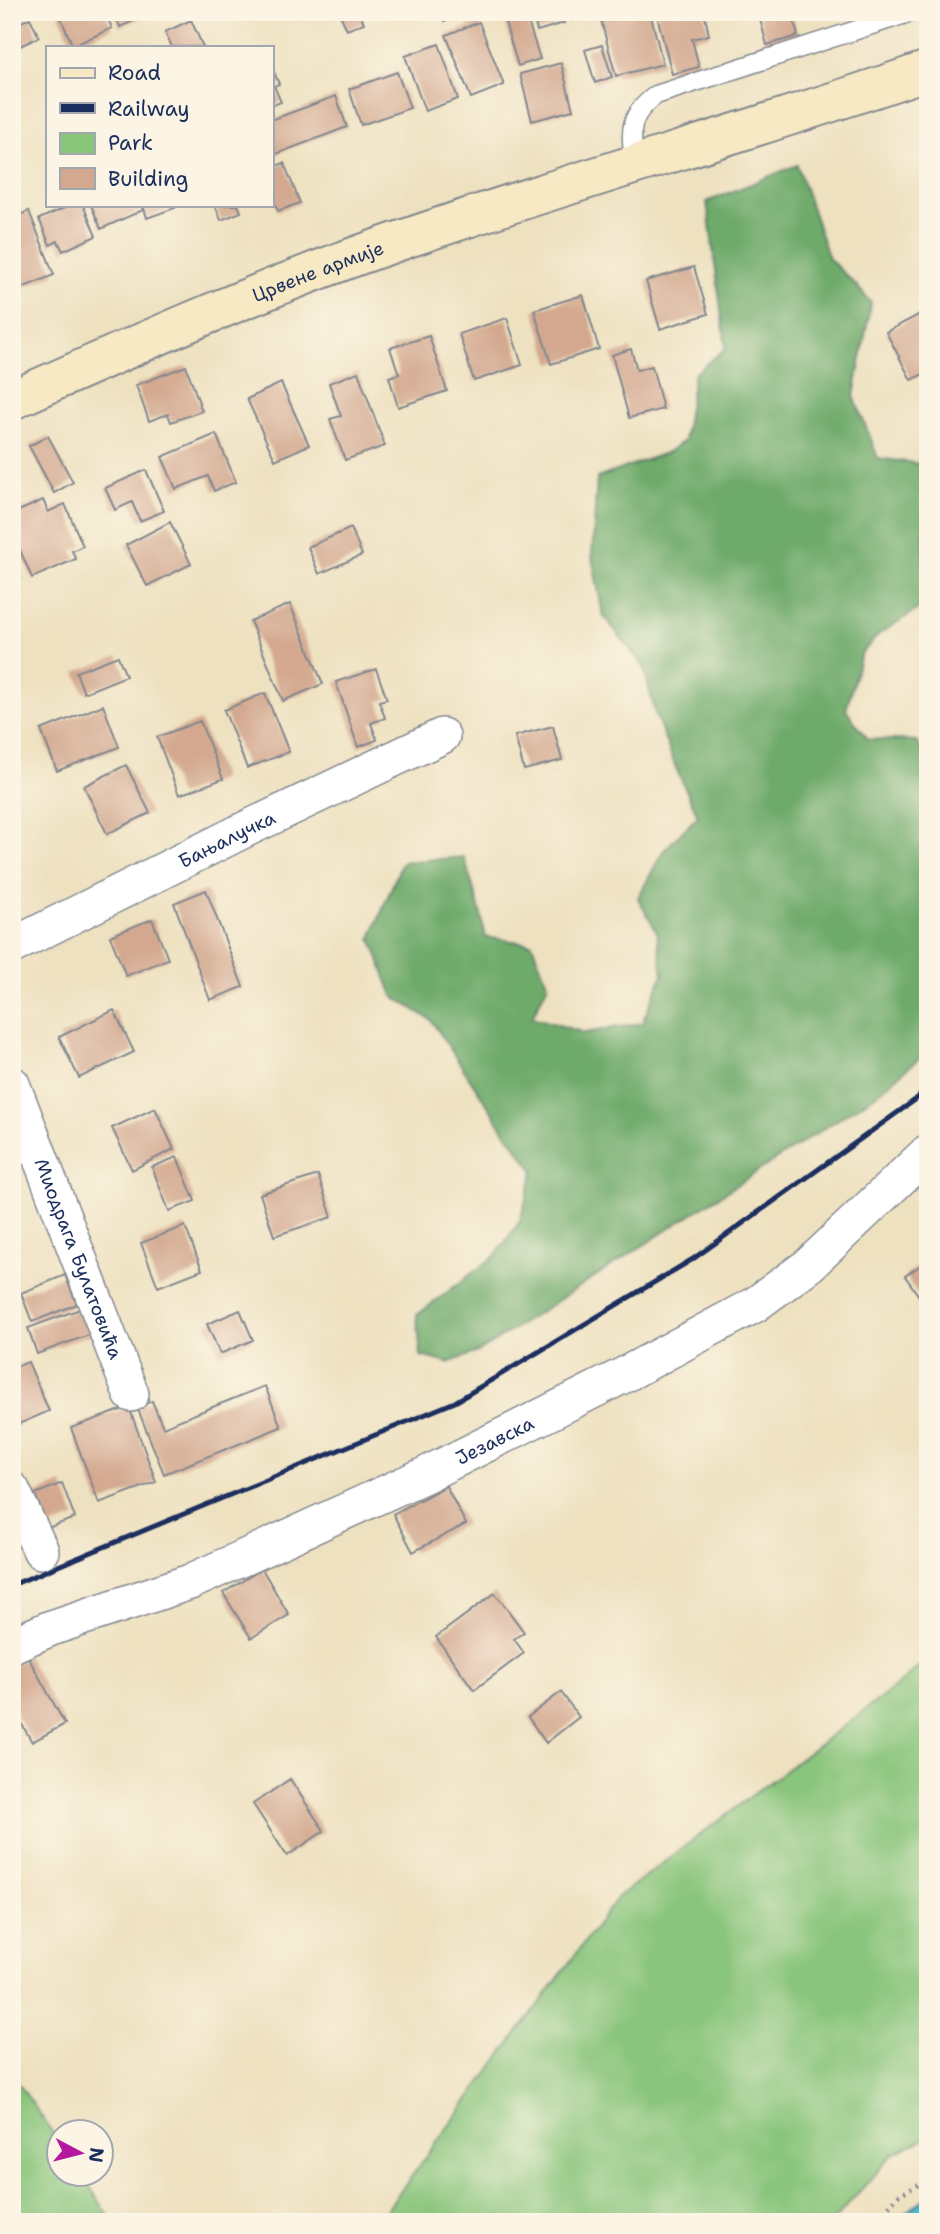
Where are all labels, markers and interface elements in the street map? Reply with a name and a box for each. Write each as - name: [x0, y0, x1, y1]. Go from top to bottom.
- legend: [46, 46, 273, 206]
- text: Road: [108, 59, 161, 87]
- text: Railway: [108, 95, 190, 123]
- text: Park: [108, 129, 153, 157]
- text: Building: [108, 165, 188, 193]
- street label: Црвене армије: [248, 235, 387, 307]
- street label: Бањалучка: [174, 804, 279, 873]
- street label: Миодрага Булатовића: [29, 1155, 129, 1363]
- street label: Језавска: [451, 1410, 538, 1470]
- north arrow: [46, 2118, 116, 2188]
- text: N: [83, 2146, 110, 2164]

